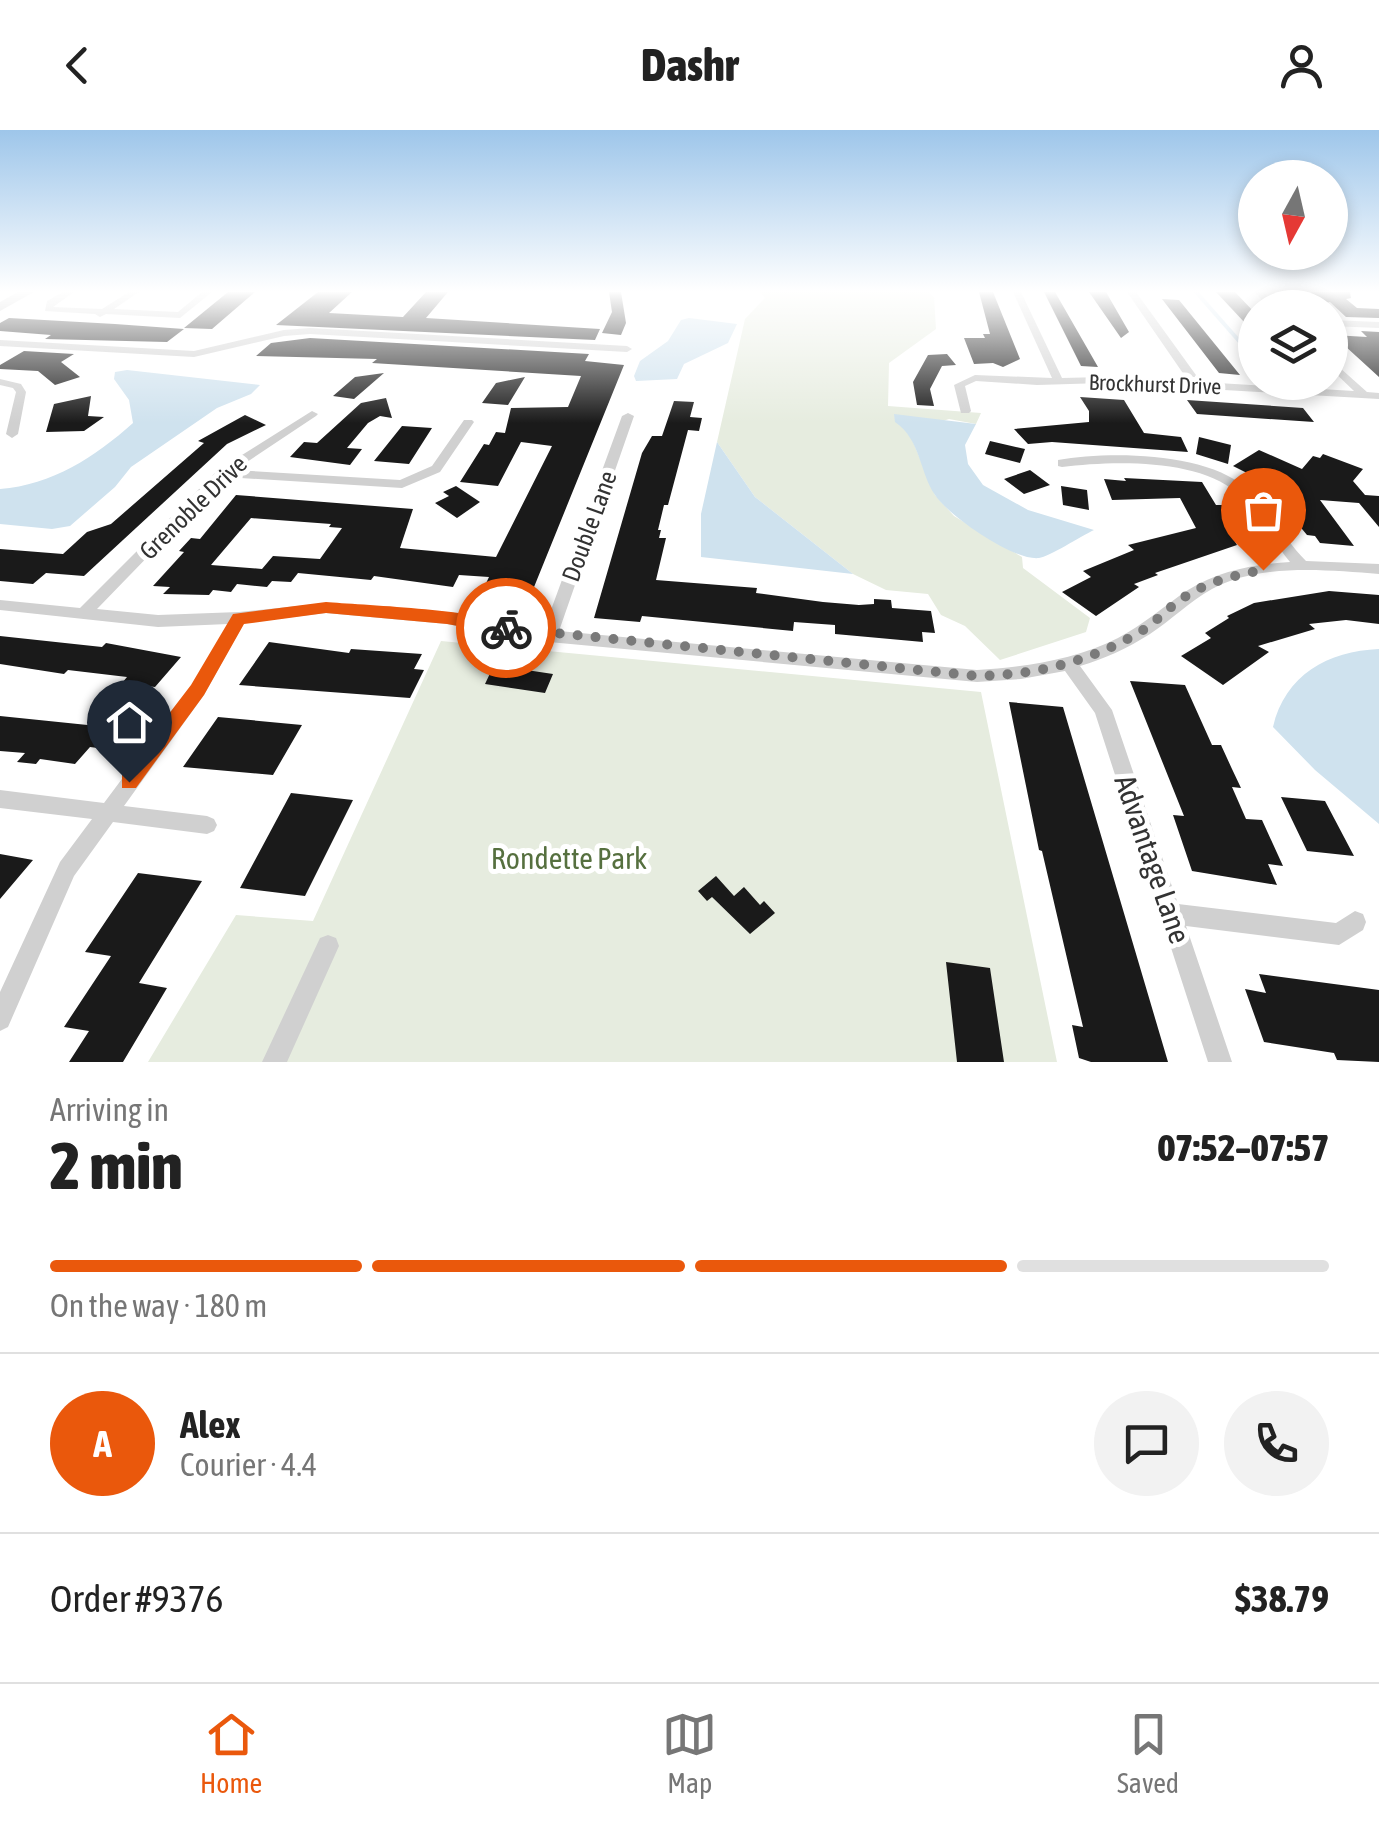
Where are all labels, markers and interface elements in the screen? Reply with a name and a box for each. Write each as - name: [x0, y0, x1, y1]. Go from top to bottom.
- icon: back: [50, 38, 105, 93]
- icon: person: [1274, 38, 1329, 93]
- text: Dashr: [641, 39, 738, 91]
- north arrow: [1238, 160, 1348, 270]
- map controls: [1238, 160, 1348, 400]
- button: layers: [1238, 290, 1348, 400]
- street label: Brockhurst Drive: [1088, 369, 1222, 399]
- street label: Grenoble Drive: [134, 449, 252, 565]
- street label: Double Lane: [556, 467, 622, 585]
- pin: [1221, 468, 1306, 571]
- icon: bag: [1236, 483, 1291, 538]
- courier: [456, 578, 556, 678]
- icon: bike: [479, 601, 534, 656]
- pin: [87, 680, 172, 783]
- icon: home: [102, 695, 157, 750]
- street label: Advantage Lane: [1108, 770, 1198, 948]
- park label: Rondette Park: [491, 841, 647, 875]
- text: Arriving in: [50, 1091, 169, 1128]
- text: 07:52–07:57: [1157, 1126, 1329, 1169]
- text: 2 min: [50, 1128, 183, 1203]
- text: On the way · 180 m: [50, 1287, 267, 1324]
- button: chat: [1094, 1391, 1199, 1496]
- button: phone: [1224, 1391, 1329, 1496]
- text: Alex: [180, 1403, 241, 1446]
- text: A: [93, 1422, 112, 1465]
- text: Courier · 4.4: [180, 1446, 317, 1483]
- text: Order #9376: [50, 1577, 223, 1620]
- text: $38.79: [1235, 1577, 1329, 1620]
- tab: Home: [200, 1707, 262, 1799]
- tab: Map: [662, 1707, 717, 1799]
- tab: Saved: [1117, 1707, 1179, 1799]

